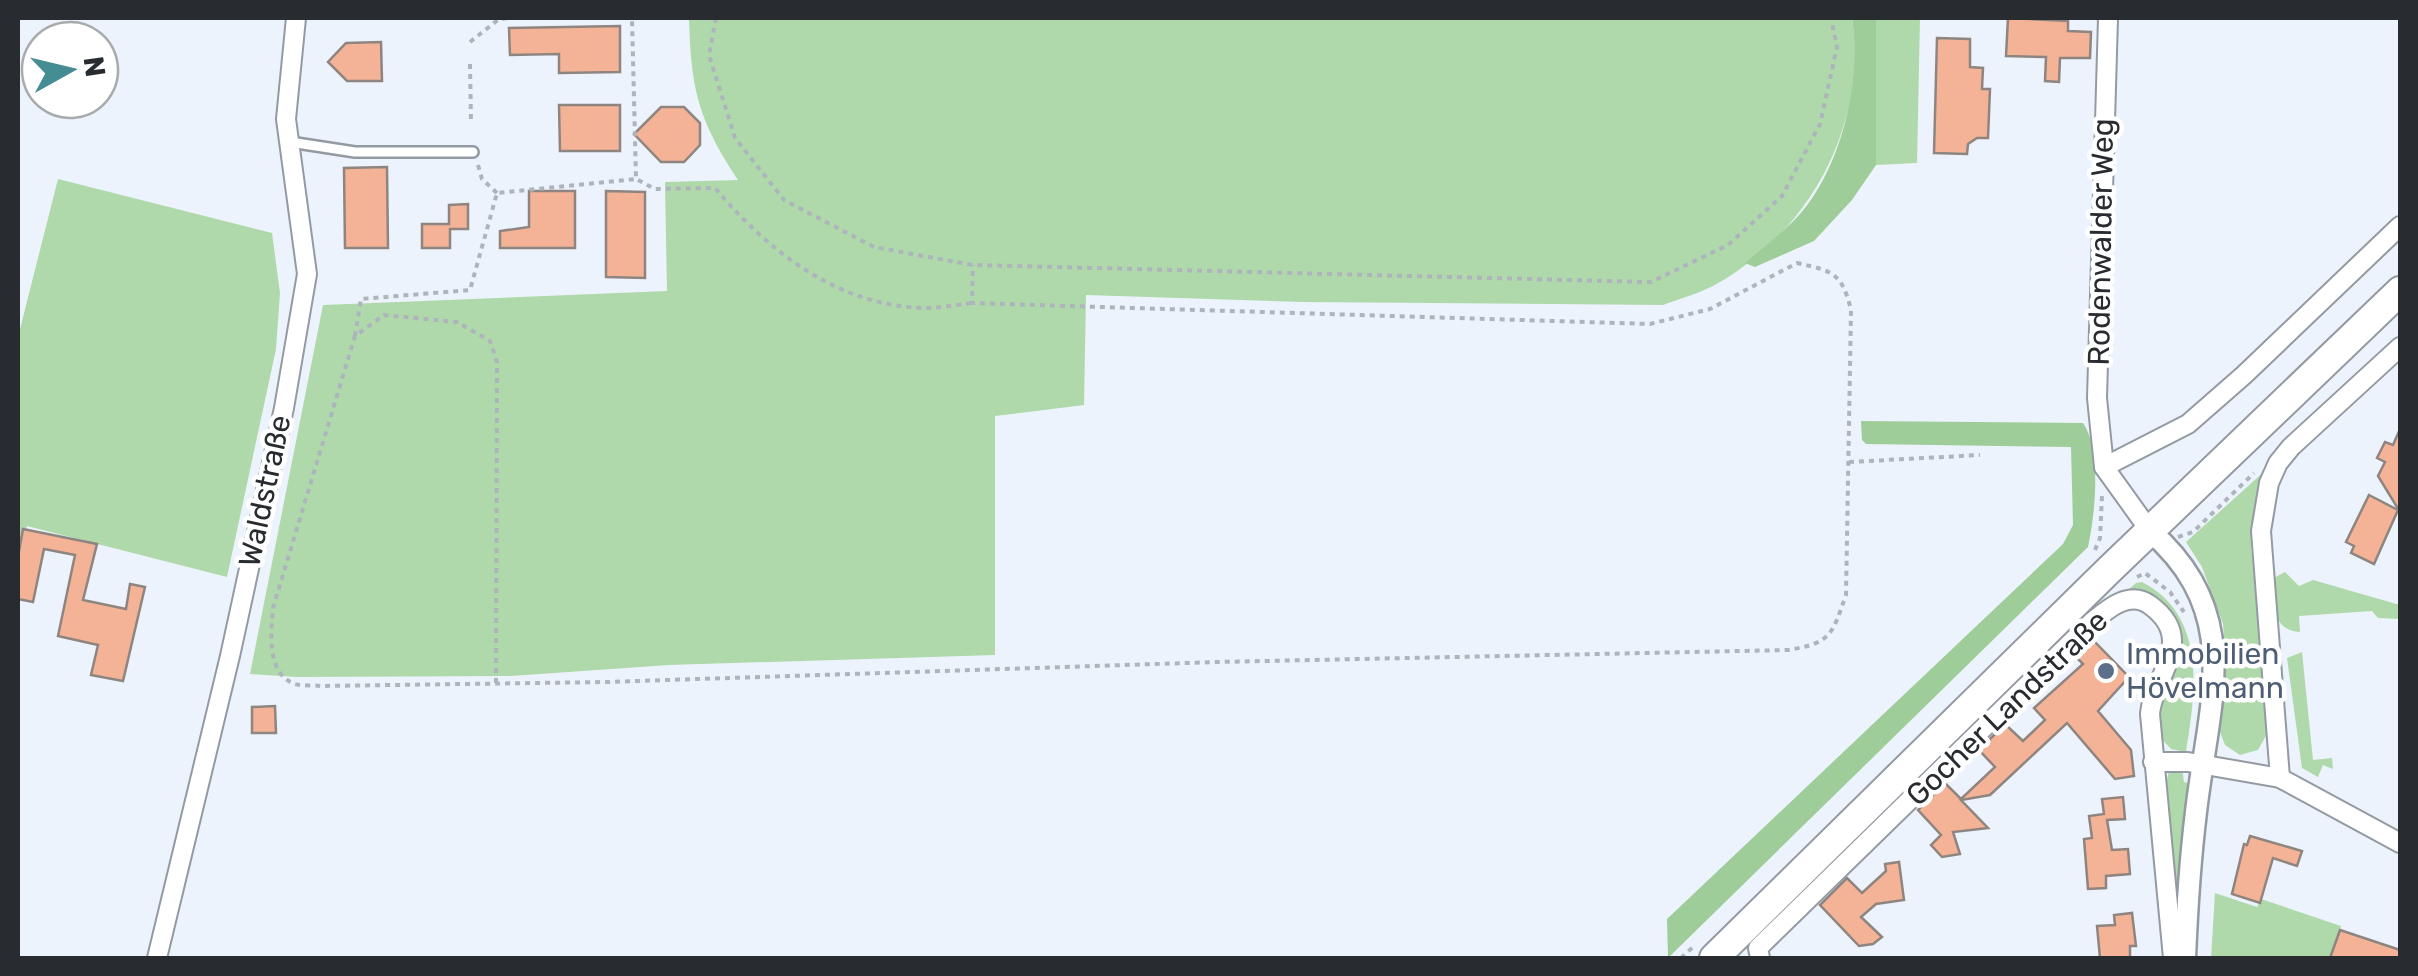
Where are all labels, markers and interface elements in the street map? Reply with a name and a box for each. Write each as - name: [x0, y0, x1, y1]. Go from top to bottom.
- north arrow: [20, 20, 120, 120]
- text: N: [77, 54, 112, 79]
- street label: Rodenwalder Weg: [2081, 118, 2121, 366]
- street label: Waldstraße: [231, 412, 299, 570]
- street label: Gocher Landstraße: [1899, 603, 2115, 813]
- place label: Immobilien Hövelmann: [2126, 636, 2284, 706]
- marker: Immobilien Hövelmann: [2095, 660, 2117, 682]

